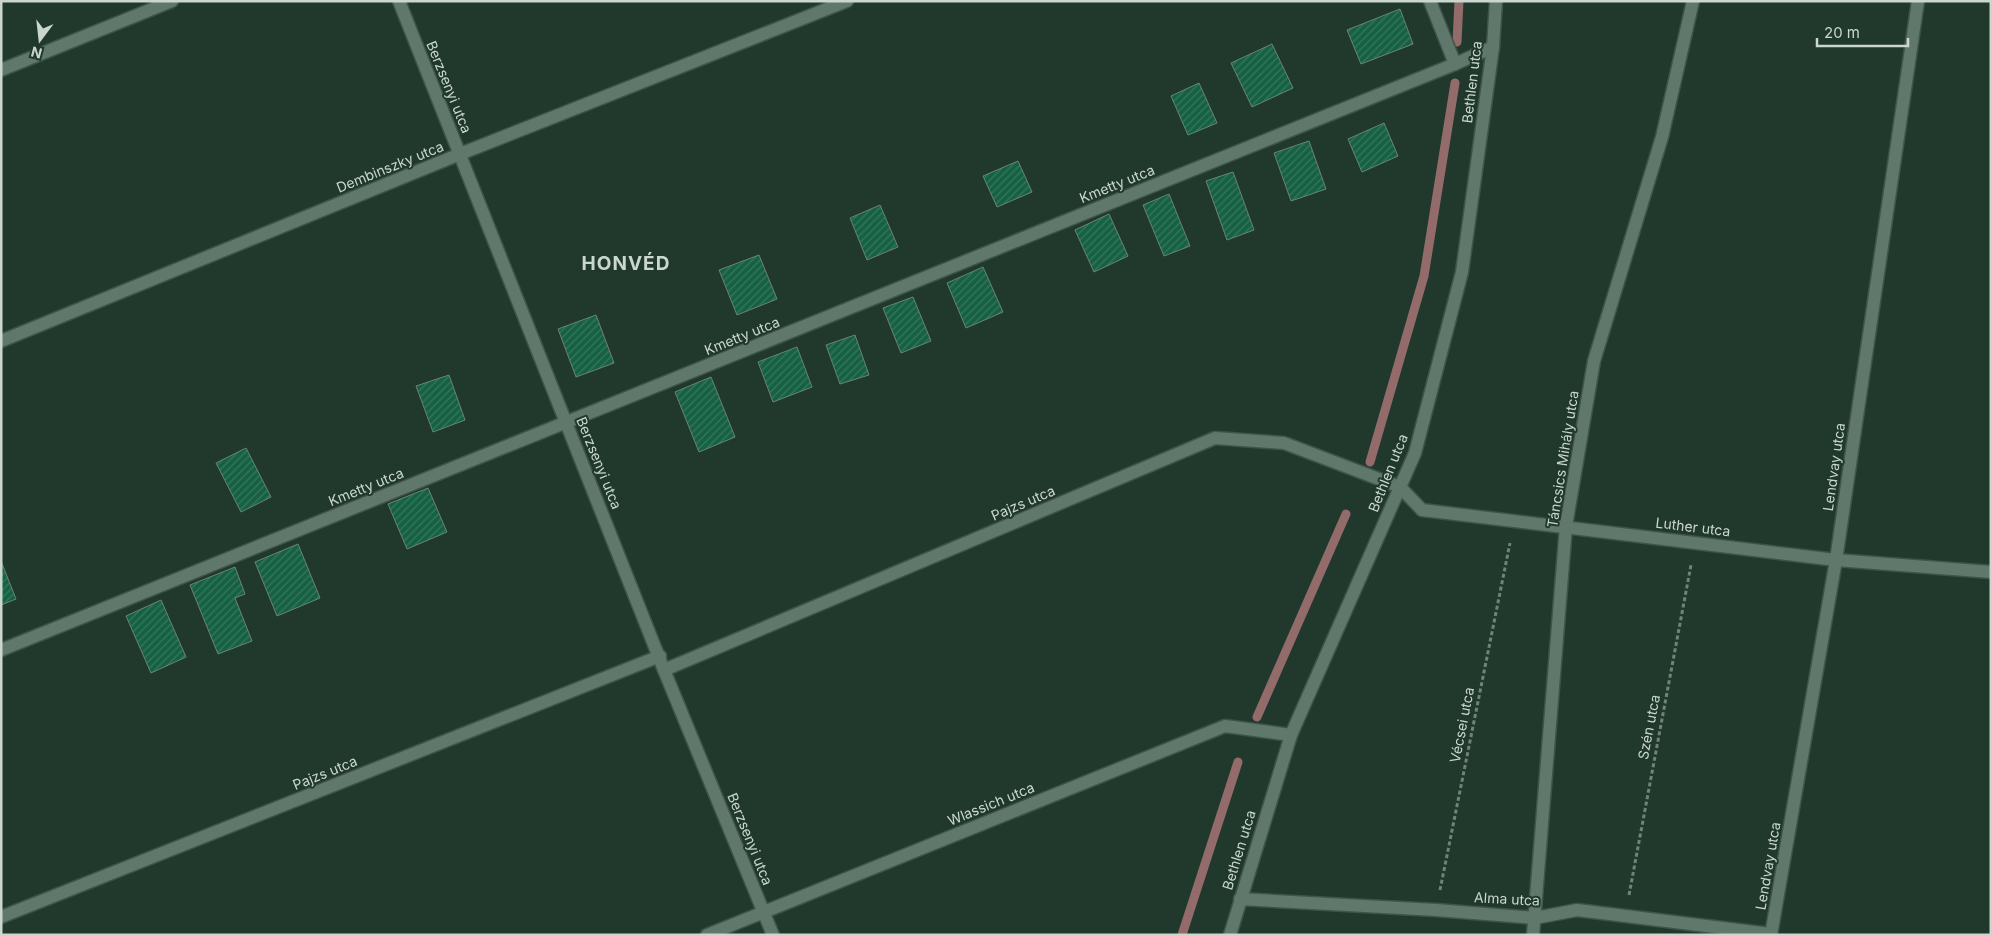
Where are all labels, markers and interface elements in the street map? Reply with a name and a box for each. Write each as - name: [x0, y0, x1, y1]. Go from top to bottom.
- north arrow: [15, 15, 65, 65]
- scale bar: [1817, 15, 1908, 47]
- text: 20 m: [1824, 23, 1860, 42]
- street label: Berzsenyi utca: [423, 38, 476, 135]
- street label: Bethlen utca: [1458, 40, 1485, 124]
- text: N: [29, 43, 44, 63]
- street label: Dembinszky utca: [334, 137, 446, 196]
- street label: Kmetty utca: [1077, 161, 1157, 206]
- district label: HONVÉD: [582, 252, 670, 275]
- street label: Kmetty utca: [702, 313, 782, 358]
- street label: Táncsics Mihály utca: [1543, 389, 1582, 529]
- street label: Berzsenyi utca: [573, 414, 626, 511]
- street label: Lendvay utca: [1819, 422, 1848, 512]
- street label: Bethlen utca: [1364, 431, 1411, 514]
- street label: Kmetty utca: [326, 464, 406, 509]
- street label: Pajzs utca: [988, 481, 1057, 524]
- street label: Luther utca: [1655, 513, 1731, 540]
- street label: Vécsei utca: [1446, 686, 1477, 764]
- street label: Szén utca: [1634, 693, 1663, 761]
- street label: Pajzs utca: [290, 752, 360, 793]
- street label: Wlassich utca: [945, 778, 1037, 829]
- street label: Berzsenyi utca: [724, 790, 777, 887]
- street label: Bethlen utca: [1218, 808, 1259, 892]
- street label: Lendvay utca: [1751, 821, 1784, 911]
- street label: Alma utca: [1474, 888, 1540, 909]

